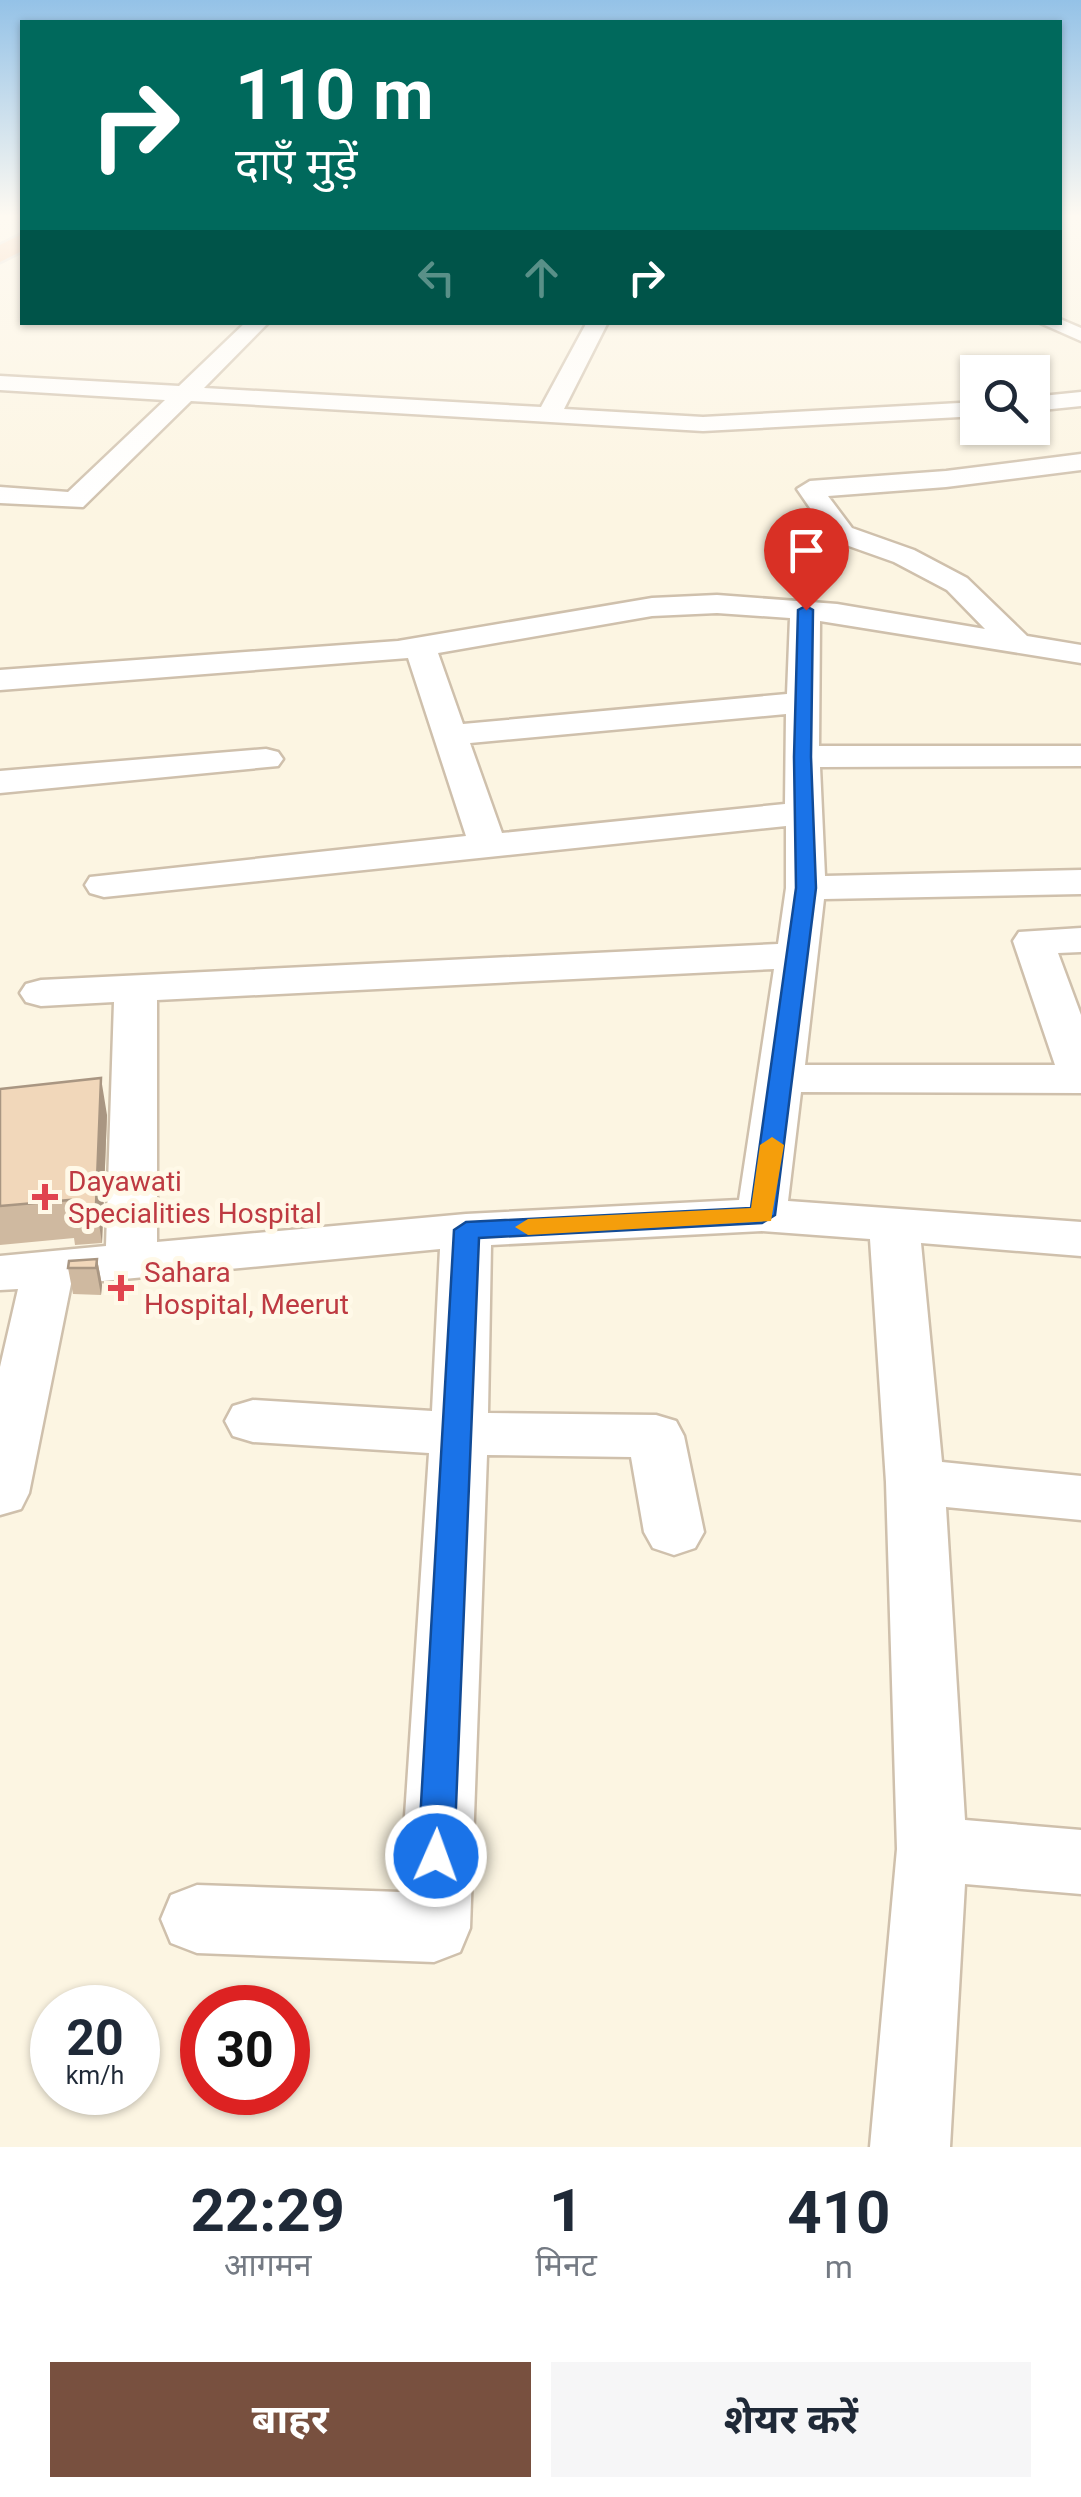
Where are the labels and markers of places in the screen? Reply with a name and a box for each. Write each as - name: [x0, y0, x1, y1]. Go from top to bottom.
- pin: [764, 508, 849, 611]
- place label: Dayawati Specialities Hospital: [68, 1165, 322, 1230]
- marker: Dayawati Specialities Hospital: [32, 1184, 58, 1210]
- place label: Sahara Hospital, Meerut: [144, 1256, 349, 1321]
- marker: Sahara Hospital, Meerut: [108, 1275, 134, 1301]

